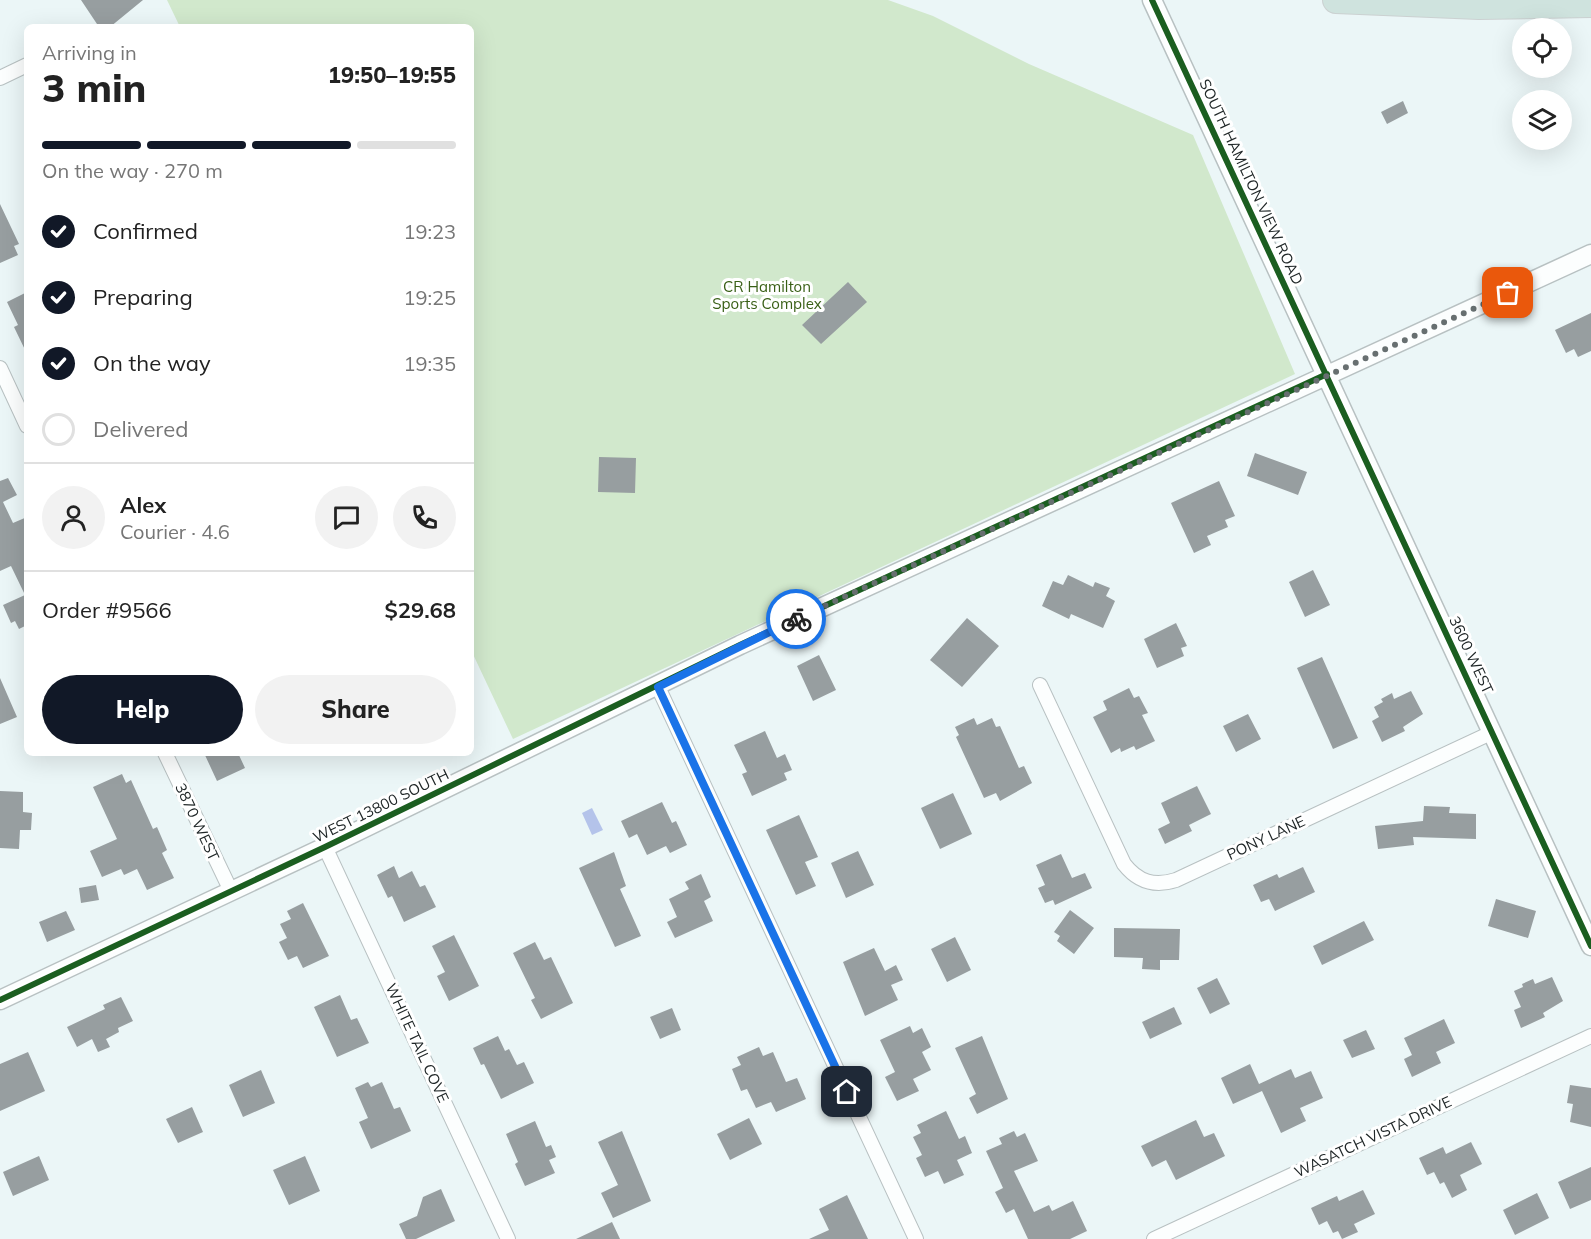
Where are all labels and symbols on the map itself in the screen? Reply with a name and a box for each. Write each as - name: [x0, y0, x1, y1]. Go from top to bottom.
- street label: SOUTH HAMILTON VIEW ROAD: [1195, 76, 1308, 288]
- pin: [1482, 267, 1533, 318]
- park label: CR Hamilton Sports Complex: [712, 277, 822, 313]
- courier: [766, 589, 826, 649]
- street label: 3600 WEST: [1445, 613, 1498, 697]
- street label: WEST 13800 SOUTH: [310, 764, 452, 847]
- street label: 3870 WEST: [171, 780, 224, 864]
- street label: PONY LANE: [1224, 811, 1308, 864]
- street label: WHITE TAIL COVE: [382, 980, 453, 1106]
- pin: [821, 1066, 872, 1117]
- street label: WASATCH VISTA DRIVE: [1291, 1092, 1455, 1181]

